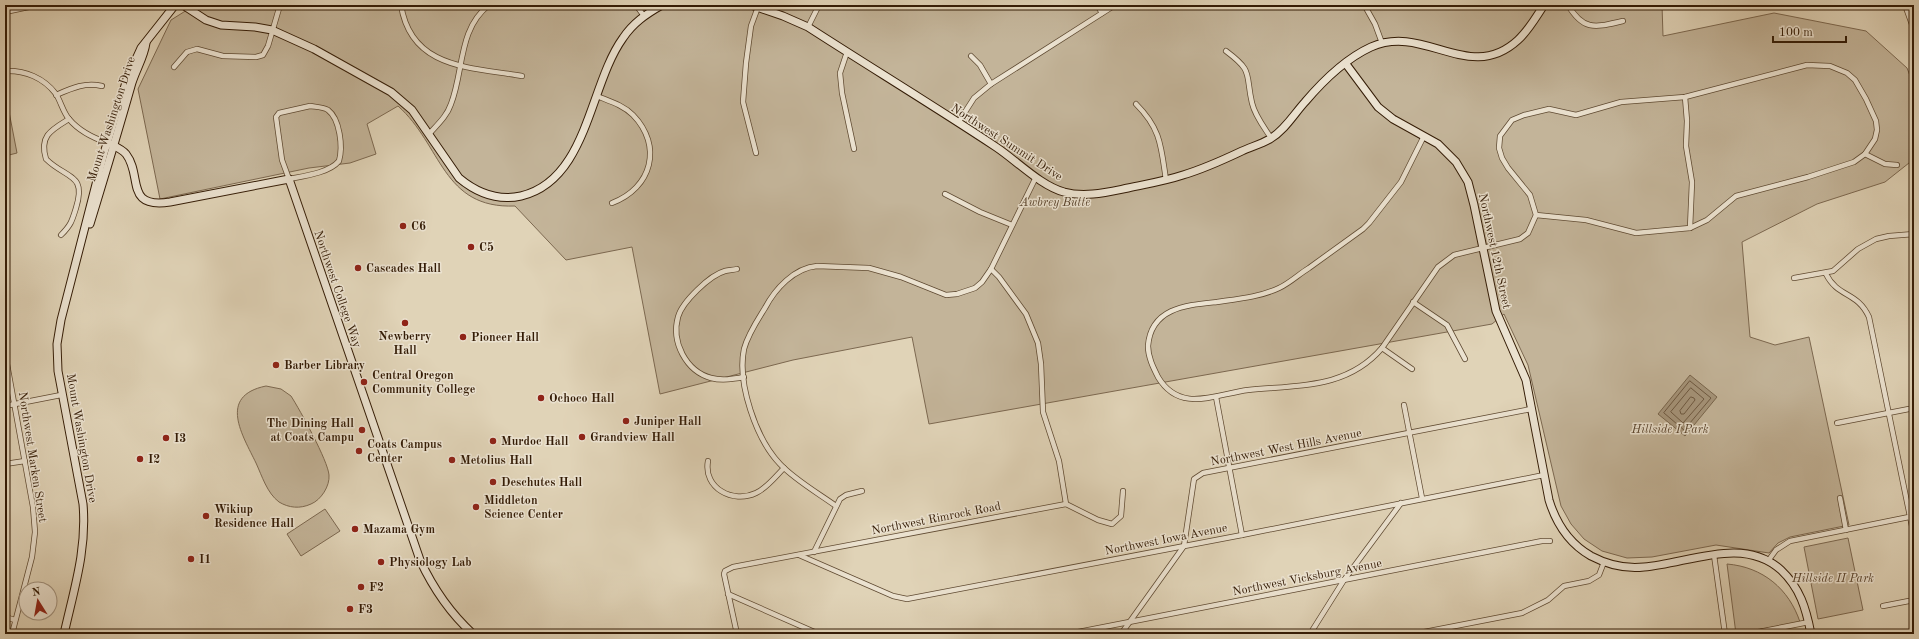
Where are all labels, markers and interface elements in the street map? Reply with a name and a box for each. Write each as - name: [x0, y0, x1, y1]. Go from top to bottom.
- scale bar: [1773, 18, 1846, 44]
- text: 100 m: [1779, 27, 1813, 39]
- street label: Mount Washington Drive: [86, 55, 138, 183]
- street label: Northwest Summit Drive: [949, 102, 1065, 184]
- street label: Northwest 12th Street: [1476, 192, 1512, 310]
- park label: Awbrey Butte: [1019, 197, 1090, 209]
- marker: C6: [398, 221, 408, 231]
- place label: C6: [411, 221, 426, 233]
- street label: Northwest College Way: [311, 229, 363, 350]
- place label: C5: [479, 241, 494, 254]
- marker: C5: [466, 242, 476, 252]
- marker: Cascades Hall: [353, 263, 363, 273]
- place label: Cascades Hall: [366, 263, 441, 275]
- marker: Newberry Hall: [400, 318, 410, 328]
- place label: Newberry Hall: [379, 331, 431, 357]
- marker: Pioneer Hall: [458, 332, 468, 342]
- place label: Pioneer Hall: [471, 332, 539, 344]
- marker: Barber Library: [271, 360, 281, 370]
- place label: Barber Library: [284, 360, 365, 372]
- place label: Central Oregon Community College: [372, 370, 476, 396]
- street label: Mount Washington Drive: [64, 373, 98, 504]
- marker: Central Oregon Community College: [359, 377, 369, 387]
- street label: Northwest Marken Street: [16, 391, 48, 523]
- marker: Ochoco Hall: [536, 393, 546, 403]
- place label: Ochoco Hall: [549, 393, 615, 405]
- marker: Juniper Hall: [621, 416, 631, 426]
- place label: Juniper Hall: [634, 416, 702, 428]
- place label: The Dining Hall at Coats Campu: [266, 418, 354, 444]
- park label: Hillside I Park: [1630, 424, 1709, 436]
- marker: The Dining Hall at Coats Campu: [357, 425, 367, 435]
- street label: Northwest West Hills Avenue: [1210, 427, 1363, 469]
- marker: Grandview Hall: [577, 432, 587, 442]
- place label: Grandview Hall: [590, 432, 675, 444]
- marker: I3: [161, 433, 171, 443]
- place label: I3: [174, 433, 186, 445]
- marker: Murdoc Hall: [488, 436, 498, 446]
- place label: Murdoc Hall: [501, 436, 569, 448]
- place label: Coats Campus Center: [367, 439, 442, 465]
- marker: Coats Campus Center: [354, 446, 364, 456]
- marker: I2: [135, 454, 145, 464]
- place label: I2: [148, 454, 160, 466]
- marker: Metolius Hall: [447, 455, 457, 465]
- place label: Metolius Hall: [460, 455, 533, 467]
- marker: Deschutes Hall: [488, 477, 498, 487]
- place label: Deschutes Hall: [501, 477, 582, 489]
- place label: Middleton Science Center: [484, 495, 563, 521]
- street label: Northwest Rimrock Road: [870, 501, 1002, 537]
- marker: Middleton Science Center: [471, 502, 481, 512]
- place label: Wikiup Residence Hall: [214, 504, 294, 530]
- marker: Wikiup Residence Hall: [201, 511, 211, 521]
- street label: Northwest Iowa Avenue: [1104, 522, 1229, 558]
- marker: Mazama Gym: [350, 524, 360, 534]
- place label: Mazama Gym: [363, 524, 435, 536]
- marker: I1: [186, 554, 196, 564]
- place label: I1: [199, 554, 211, 566]
- marker: Physiology Lab: [376, 557, 386, 567]
- place label: Physiology Lab: [389, 557, 472, 569]
- street label: Northwest Vicksburg Avenue: [1231, 558, 1383, 598]
- park label: Hillside II Park: [1791, 573, 1874, 585]
- north arrow: [18, 581, 58, 621]
- marker: F2: [356, 582, 366, 592]
- place label: F2: [369, 582, 384, 594]
- text: N: [31, 586, 42, 599]
- marker: F3: [345, 604, 355, 614]
- place label: F3: [358, 604, 373, 616]

